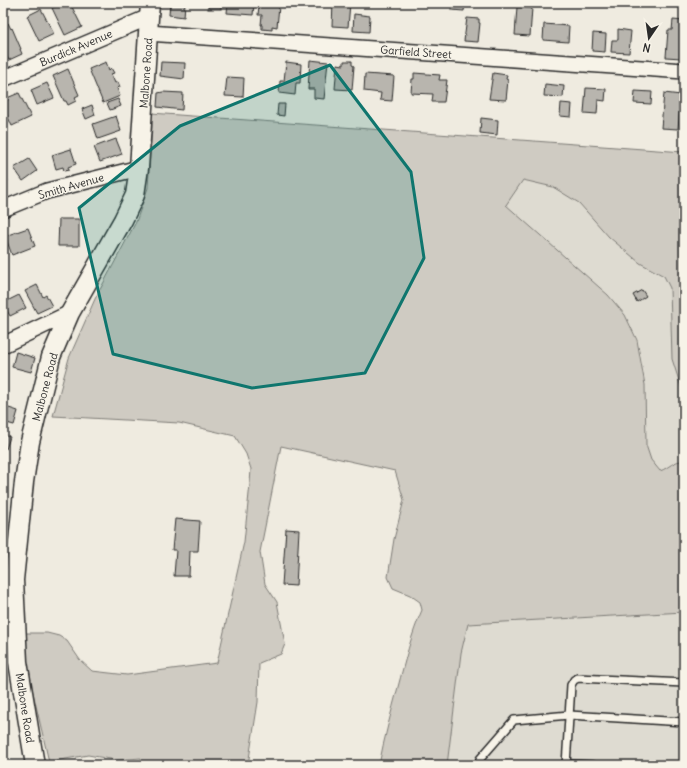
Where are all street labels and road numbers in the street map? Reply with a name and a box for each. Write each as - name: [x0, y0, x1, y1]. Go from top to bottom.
- street label: Burdick Avenue: [38, 26, 115, 70]
- street label: Malbone Road: [137, 37, 155, 109]
- street label: Garfield Street: [380, 43, 452, 62]
- street label: Smith Avenue: [36, 170, 106, 202]
- street label: Malbone Road: [29, 351, 61, 423]
- street label: Malbone Road: [13, 672, 38, 744]

